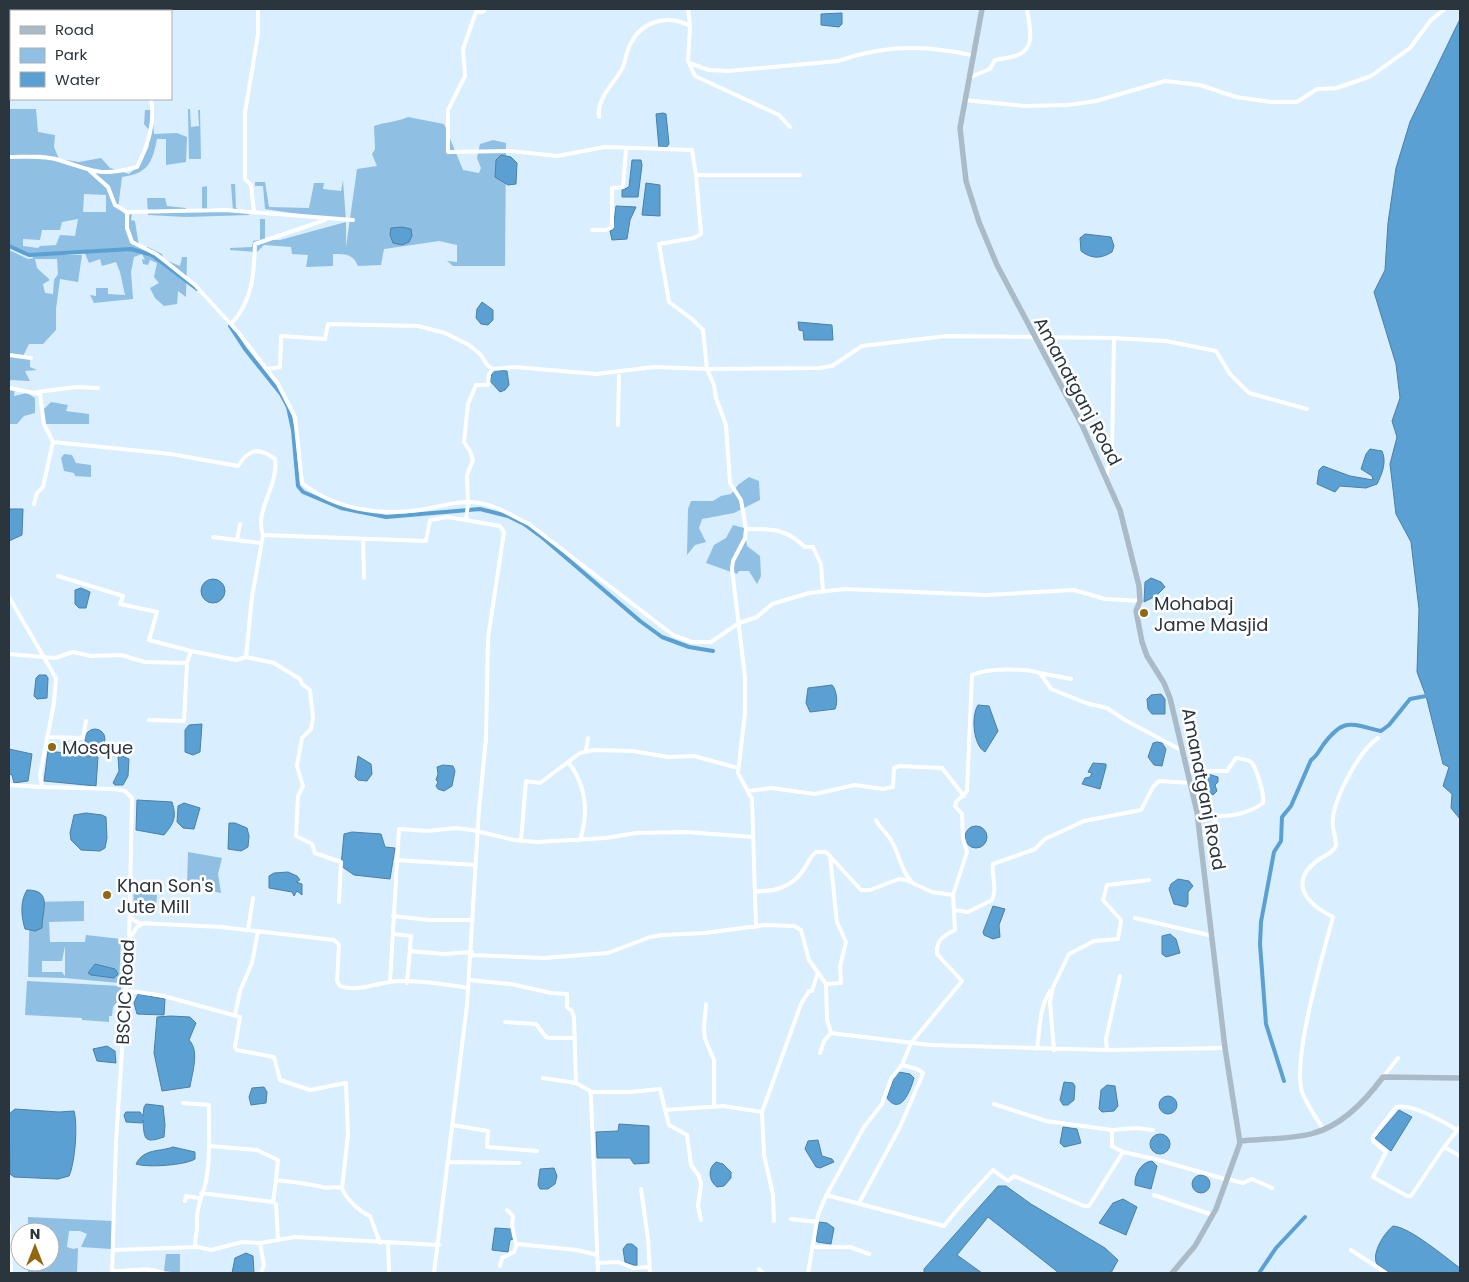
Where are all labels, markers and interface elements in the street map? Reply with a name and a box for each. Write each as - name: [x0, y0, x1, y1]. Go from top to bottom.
- legend: [10, 10, 172, 100]
- text: Road: [55, 19, 94, 40]
- text: Park: [55, 44, 87, 65]
- text: Water: [55, 69, 101, 90]
- street label: Amanatganj Road: [1028, 312, 1128, 470]
- place label: Mohabaj Jame Masjid: [1154, 591, 1268, 637]
- marker: Mohabaj Jame Masjid: [1138, 607, 1150, 619]
- street label: Amanatganj Road: [1176, 706, 1232, 872]
- place label: Mosque: [62, 735, 133, 760]
- marker: Mosque: [46, 741, 58, 753]
- place label: Khan Son's Jute Mill: [117, 873, 214, 919]
- marker: Khan Son's Jute Mill: [101, 889, 113, 901]
- street label: BSCIC Road: [110, 939, 140, 1045]
- north arrow: [10, 1222, 60, 1272]
- text: N: [30, 1224, 40, 1244]

